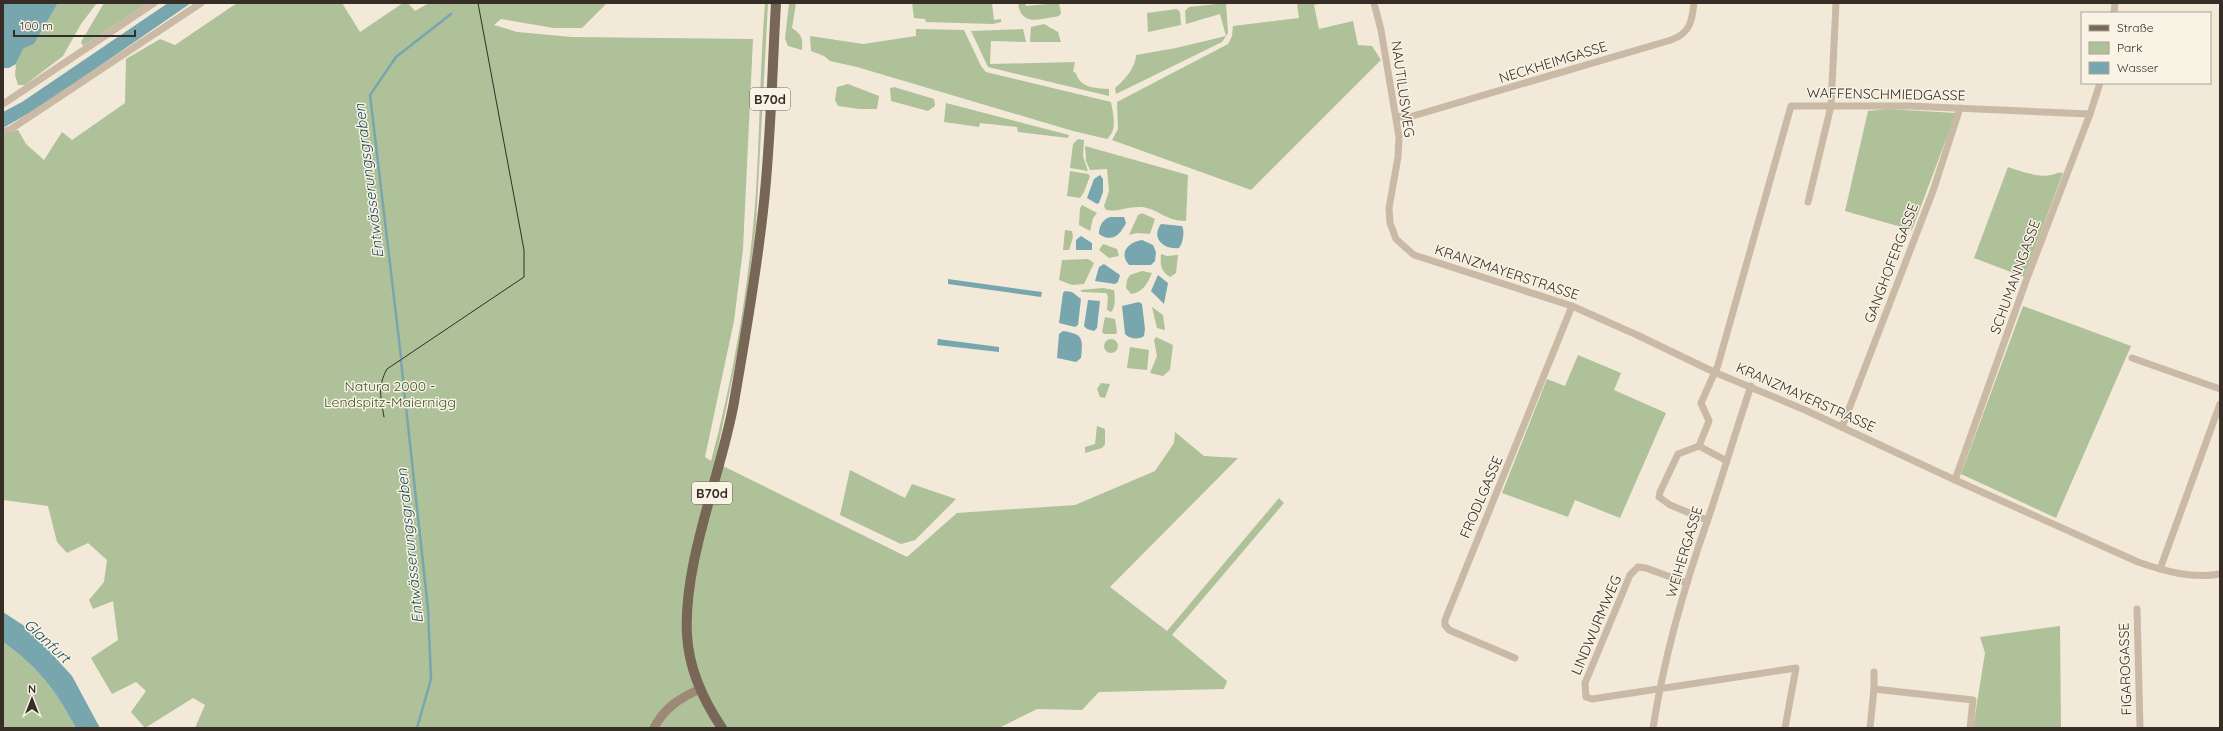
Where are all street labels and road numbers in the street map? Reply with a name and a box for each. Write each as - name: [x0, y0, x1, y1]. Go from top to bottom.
- street label: NECKHEIMGASSE: [1497, 37, 1609, 87]
- street label: NAUTILUSWEG: [1387, 40, 1419, 138]
- street label: WAFFENSCHMIEDGASSE: [1806, 84, 1966, 104]
- road number: B70d: [750, 88, 790, 110]
- street label: GANGHOFERGASSE: [1860, 200, 1922, 326]
- street label: SCHUMANNGASSE: [1986, 217, 2044, 337]
- street label: KRANZMAYERSTRASSE: [1433, 240, 1582, 304]
- street label: KRANZMAYERSTRASSE: [1733, 358, 1879, 436]
- street label: FRODLGASSE: [1456, 453, 1506, 541]
- road number: B70d: [692, 482, 732, 504]
- street label: WEIHERGASSE: [1662, 504, 1706, 600]
- street label: LINDWURMWEG: [1567, 572, 1625, 678]
- street label: FIGAROGASSE: [2114, 622, 2136, 716]

